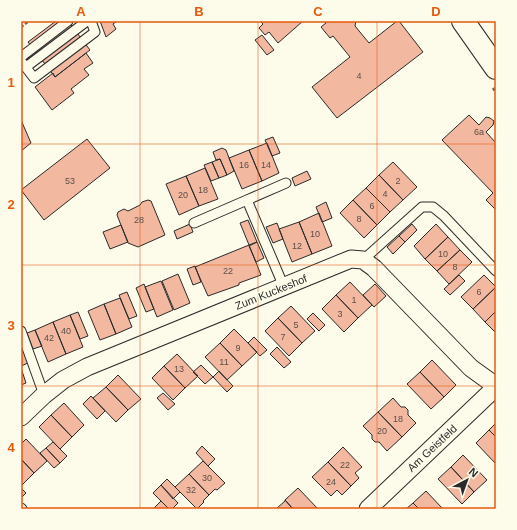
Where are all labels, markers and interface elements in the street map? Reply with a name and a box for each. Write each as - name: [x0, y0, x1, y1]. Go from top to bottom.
- text: A: [76, 4, 86, 19]
- text: B: [194, 4, 204, 19]
- text: C: [313, 4, 323, 19]
- text: D: [431, 4, 441, 19]
- house number: 4: [356, 71, 362, 81]
- text: 1: [7, 75, 15, 90]
- house number: 6a: [474, 127, 484, 137]
- house number: 16: [239, 160, 249, 170]
- house number: 14: [261, 160, 271, 170]
- house number: 53: [65, 176, 75, 186]
- house number: 2: [395, 176, 401, 186]
- house number: 18: [198, 185, 208, 195]
- house number: 4: [382, 189, 388, 199]
- house number: 20: [178, 190, 188, 200]
- text: 2: [7, 197, 15, 212]
- house number: 6: [369, 201, 375, 211]
- house number: 8: [356, 214, 362, 224]
- house number: 28: [134, 215, 144, 225]
- house number: 10: [310, 229, 320, 239]
- house number: 12: [292, 241, 302, 251]
- house number: 10: [438, 249, 448, 259]
- house number: 8: [452, 262, 458, 272]
- house number: 22: [223, 266, 233, 276]
- street label: Zum Kuckeshof: [233, 272, 310, 312]
- house number: 6: [476, 287, 482, 297]
- house number: 1: [351, 295, 357, 305]
- house number: 3: [337, 309, 343, 319]
- text: 3: [7, 318, 15, 333]
- house number: 5: [293, 320, 299, 330]
- house number: 40: [61, 326, 71, 336]
- house number: 7: [280, 332, 286, 342]
- house number: 42: [44, 333, 54, 343]
- house number: 9: [235, 343, 241, 353]
- house number: 11: [219, 357, 229, 367]
- house number: 13: [174, 364, 184, 374]
- house number: 18: [393, 414, 403, 424]
- street label: Am Geistfeld: [405, 422, 459, 474]
- house number: 20: [377, 426, 387, 436]
- text: 4: [7, 440, 15, 455]
- house number: 22: [340, 460, 350, 470]
- north arrow: [447, 460, 487, 500]
- text: N: [467, 465, 481, 480]
- house number: 30: [202, 473, 212, 483]
- house number: 24: [326, 477, 336, 487]
- house number: 32: [186, 485, 196, 495]

